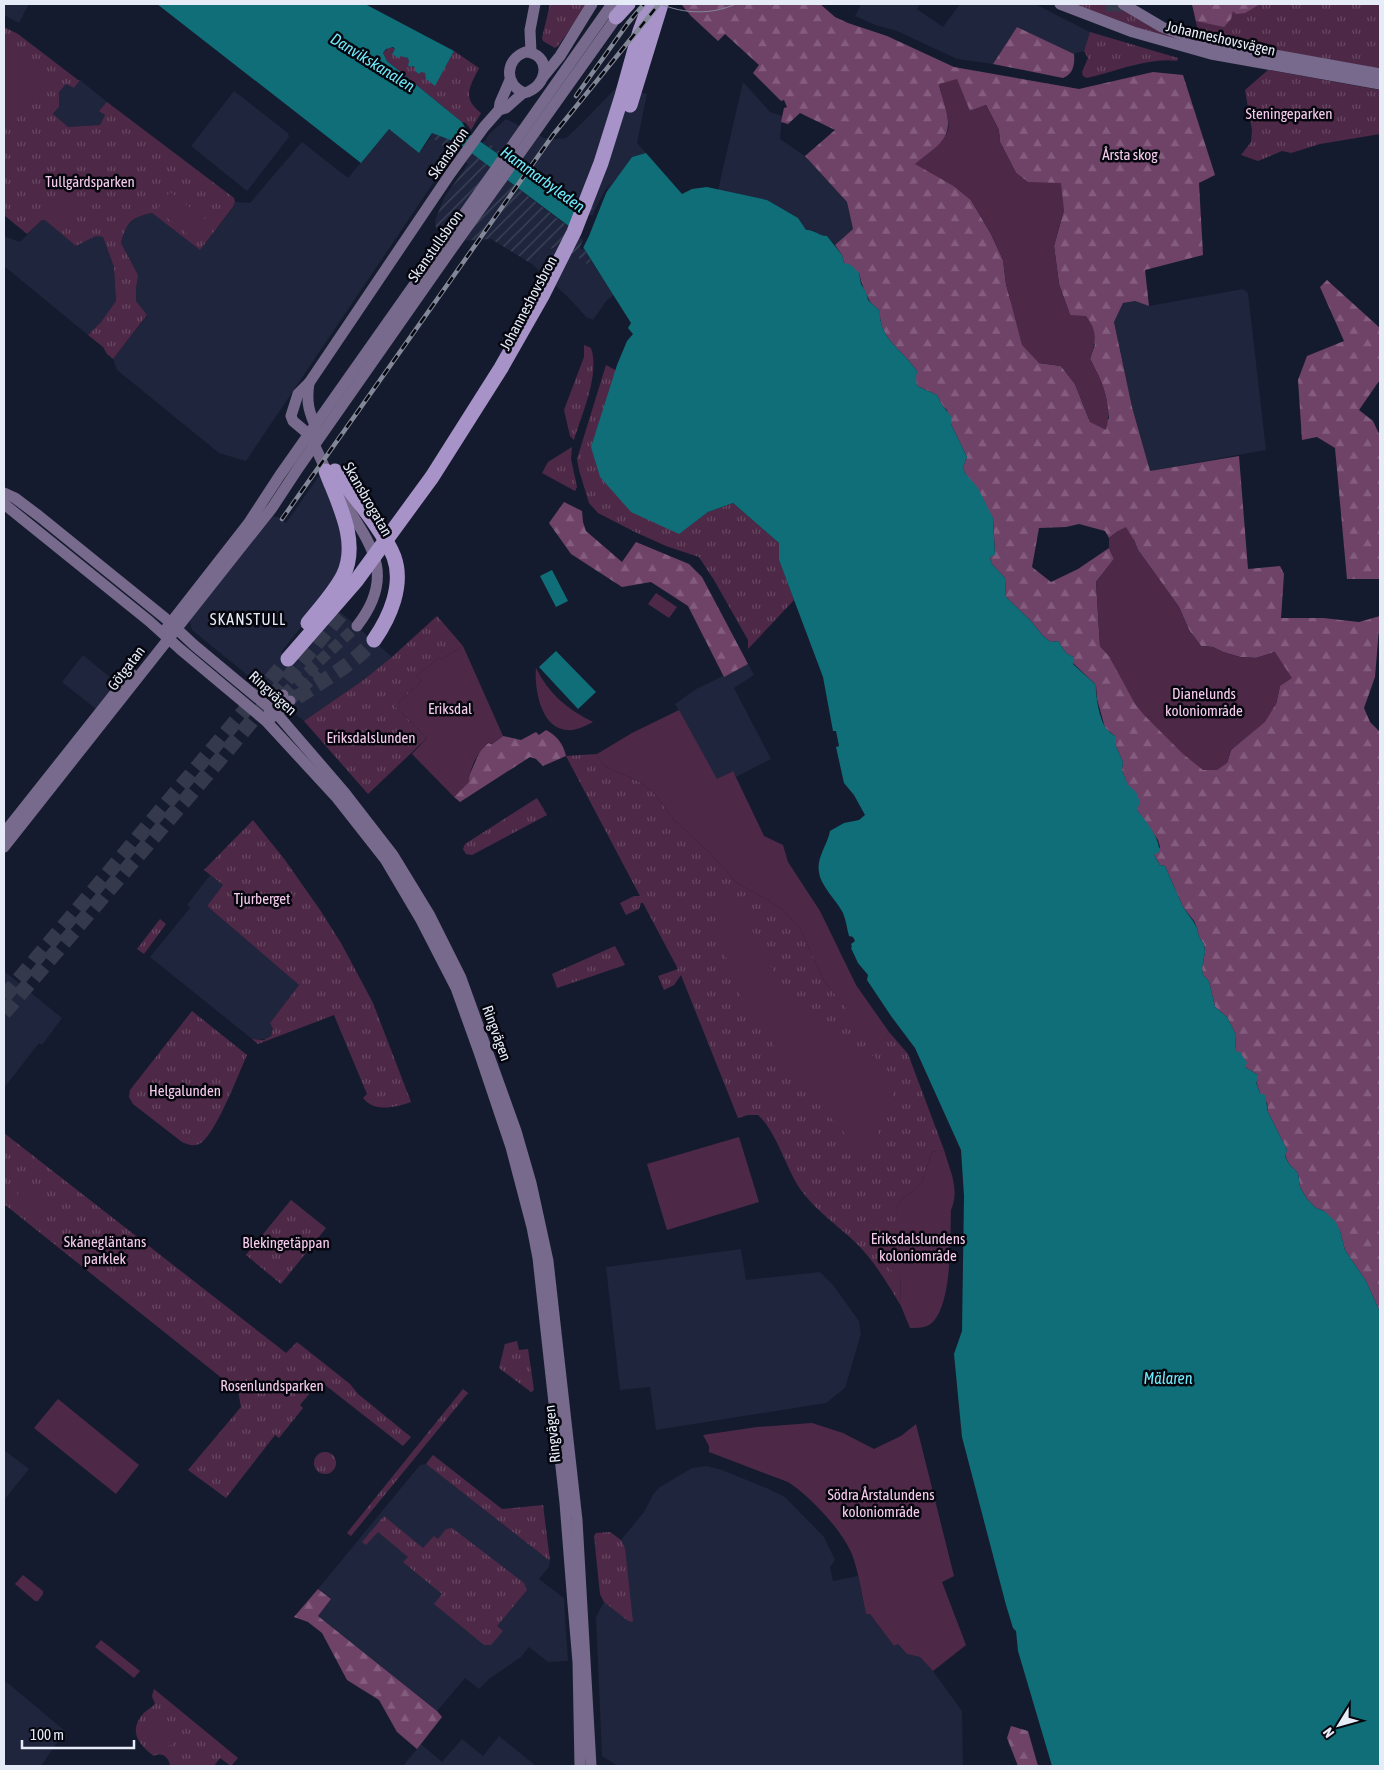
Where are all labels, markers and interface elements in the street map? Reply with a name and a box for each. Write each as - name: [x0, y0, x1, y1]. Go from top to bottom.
- street label: Johanneshovsvägen: [1165, 17, 1277, 59]
- water label: Danvikskanalen: [328, 29, 418, 95]
- park label: Steningeparken: [1245, 105, 1333, 122]
- street label: Skansbron: [424, 124, 472, 182]
- water label: Hammarbyleden: [497, 142, 589, 217]
- park label: Årsta skog: [1102, 146, 1158, 163]
- park label: Tullgårdsparken: [45, 173, 135, 190]
- street label: Skanstullsbron: [404, 207, 466, 285]
- street label: Johanneshovsbron: [496, 253, 560, 353]
- street label: Skansbrogatan: [340, 459, 396, 539]
- district label: SKANSTULL: [210, 610, 286, 628]
- street label: Götgatan: [104, 643, 148, 693]
- street label: Ringvägen: [246, 667, 300, 719]
- park label: Dianelunds koloniområde: [1165, 685, 1243, 719]
- park label: Eriksdal: [428, 700, 472, 717]
- park label: Eriksdalslunden: [326, 729, 416, 746]
- park label: Tjurberget: [234, 890, 290, 907]
- street label: Ringvägen: [479, 1003, 515, 1063]
- park label: Helgalunden: [149, 1082, 221, 1099]
- park label: Eriksdalslundens koloniområde: [871, 1230, 965, 1264]
- park label: Skånegläntans parklek: [64, 1233, 146, 1267]
- park label: Blekingetäppan: [242, 1234, 330, 1251]
- water label: Mälaren: [1144, 1369, 1193, 1387]
- park label: Rosenlundsparken: [220, 1377, 324, 1394]
- street label: Ringvägen: [541, 1404, 563, 1464]
- park label: Södra Årstalundens koloniområde: [828, 1486, 934, 1520]
- north arrow: [1314, 1700, 1364, 1750]
- scale bar: [22, 1718, 135, 1750]
- text: N: [1320, 1725, 1337, 1741]
- text: 100 m: [30, 1726, 64, 1743]

